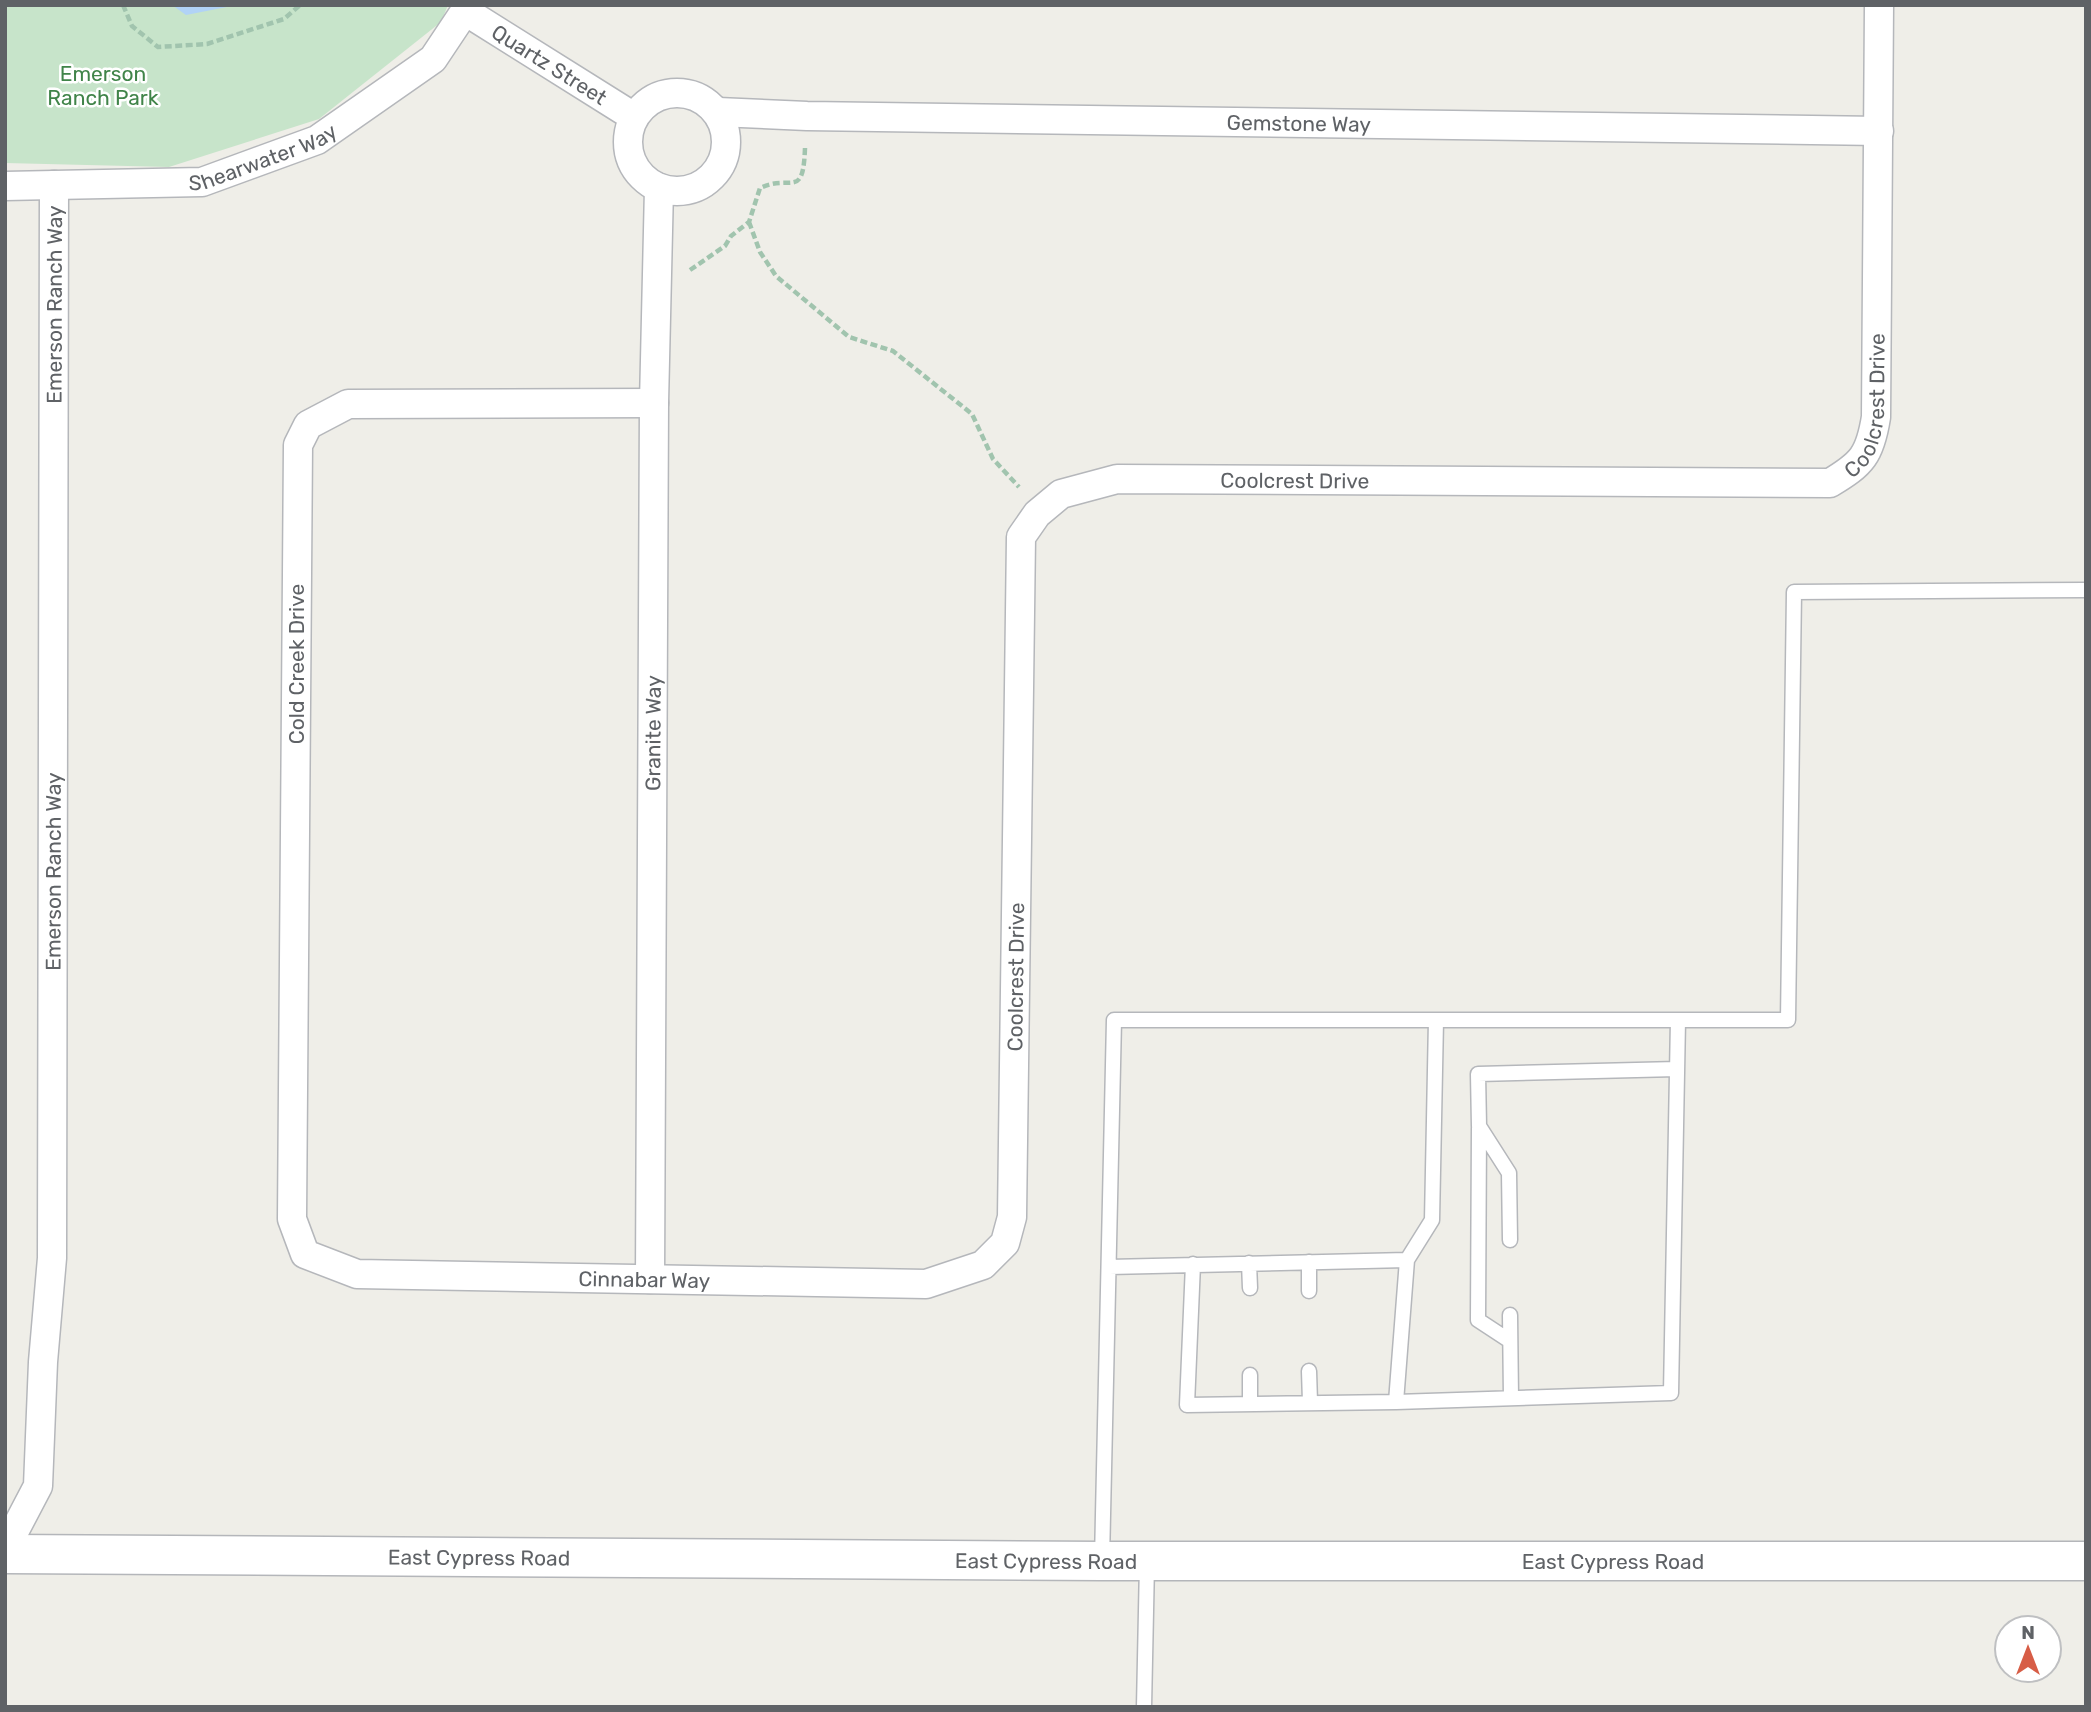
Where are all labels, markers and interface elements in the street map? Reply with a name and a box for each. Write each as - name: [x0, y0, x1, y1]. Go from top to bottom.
- street label: Quartz Street: [487, 19, 612, 110]
- park label: Emerson Ranch Park: [47, 61, 159, 110]
- street label: Gemstone Way: [1227, 109, 1372, 136]
- street label: Shearwater Way: [188, 118, 342, 195]
- street label: Emerson Ranch Way: [41, 205, 66, 404]
- street label: Coolcrest Drive: [1839, 333, 1889, 482]
- street label: Coolcrest Drive: [1220, 467, 1369, 493]
- street label: Cold Creek Drive: [284, 584, 309, 744]
- street label: Granite Way: [640, 675, 665, 791]
- street label: Emerson Ranch Way: [40, 772, 65, 971]
- street label: Coolcrest Drive: [1002, 902, 1029, 1052]
- street label: Cinnabar Way: [578, 1265, 711, 1293]
- street label: East Cypress Road: [388, 1544, 570, 1570]
- street label: East Cypress Road: [955, 1548, 1137, 1574]
- street label: East Cypress Road: [1522, 1549, 1704, 1574]
- north arrow: [1993, 1614, 2063, 1684]
- text: N: [2021, 1621, 2035, 1644]

